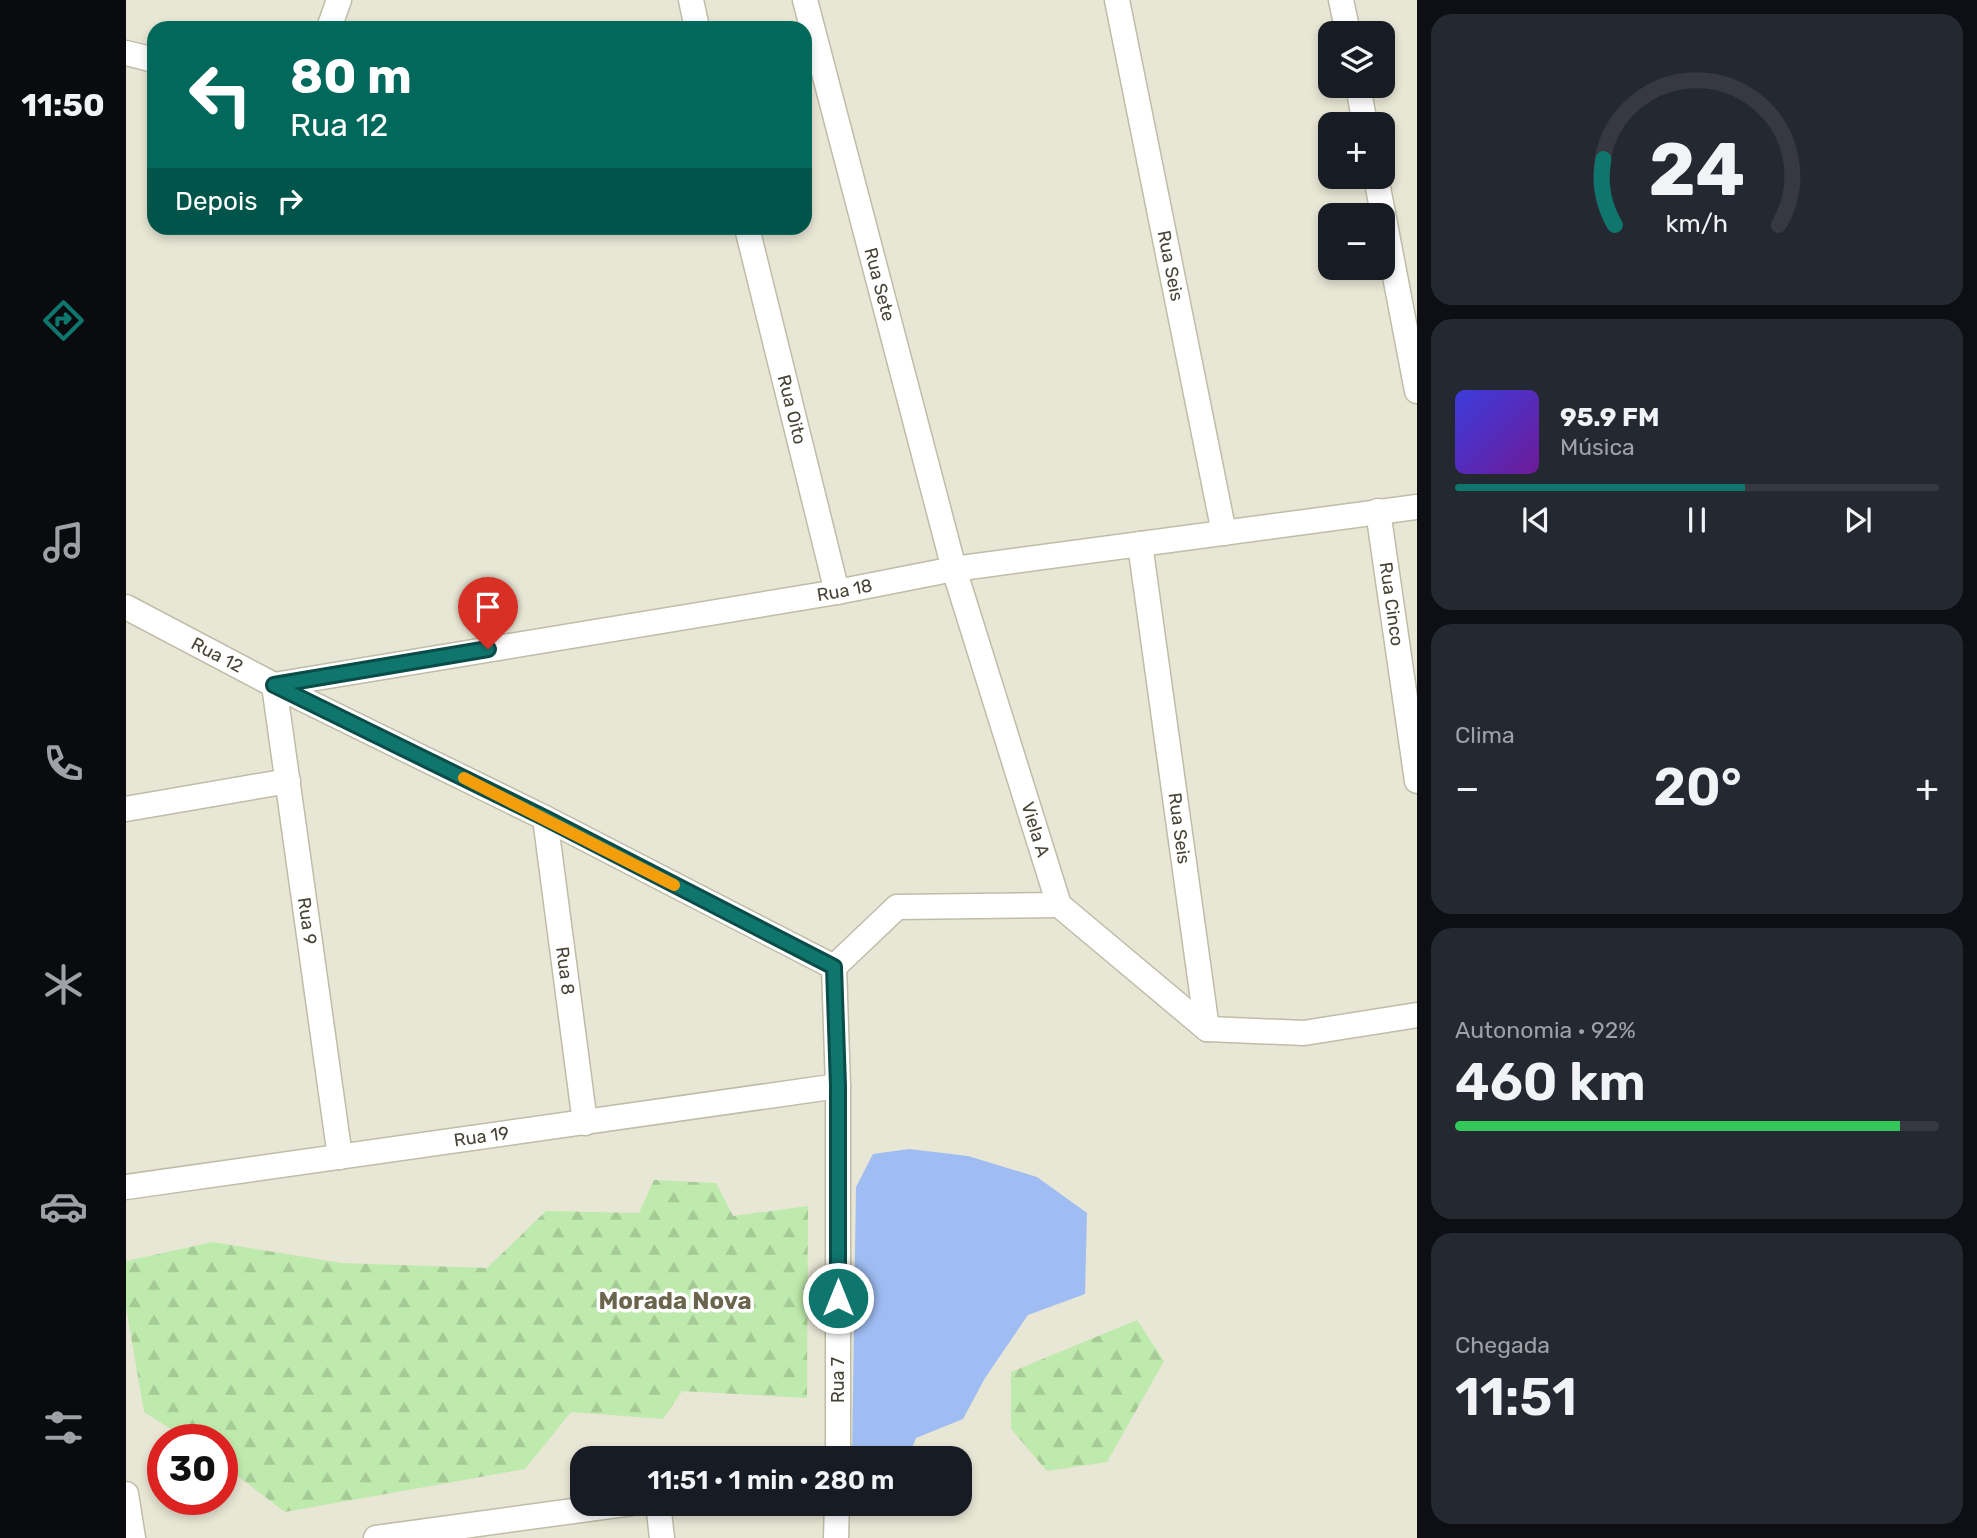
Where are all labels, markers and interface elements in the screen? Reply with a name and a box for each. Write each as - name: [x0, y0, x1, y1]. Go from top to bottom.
- map controls: [1318, 21, 1395, 280]
- button: layers: [1318, 21, 1395, 98]
- text: 80 m: [290, 47, 412, 105]
- icon: left: [175, 49, 266, 140]
- text: 11:50: [21, 86, 105, 124]
- text: Rua 12: [290, 106, 388, 144]
- button: +: [1318, 112, 1395, 189]
- text: 24: [1649, 128, 1745, 214]
- icon: right: [271, 182, 309, 220]
- text: Depois: [175, 186, 257, 217]
- button: −: [1318, 203, 1395, 280]
- text: km/h: [1666, 209, 1728, 238]
- street label: Rua Seis: [1152, 228, 1188, 303]
- street label: Rua Sete: [859, 245, 900, 324]
- icon: directions: [39, 296, 88, 345]
- street label: Rua Oito: [773, 372, 811, 447]
- text: 95.9 FM: [1560, 402, 1660, 433]
- text: Música: [1560, 433, 1635, 461]
- icon: previous: [1517, 501, 1555, 539]
- icon: pause: [1678, 501, 1716, 539]
- icon: next: [1839, 501, 1877, 539]
- icon: music: [39, 518, 88, 567]
- street label: Rua Cinco: [1375, 561, 1408, 647]
- street label: Rua 18: [815, 574, 874, 606]
- pin: [458, 577, 518, 649]
- icon: arrive: [469, 588, 507, 626]
- street label: Rua 12: [188, 632, 247, 678]
- text: Clima: [1455, 721, 1515, 749]
- icon: phone: [39, 739, 88, 788]
- text: 20°: [1653, 756, 1742, 818]
- text: −: [1455, 765, 1480, 811]
- text: +: [1915, 765, 1939, 811]
- street label: Rua Seis: [1163, 791, 1195, 865]
- street label: Viela A: [1016, 799, 1054, 860]
- street label: Rua 9: [293, 896, 321, 946]
- street label: Rua 8: [551, 945, 579, 996]
- icon: climate: [39, 960, 88, 1009]
- text: Autonomia · 92%: [1455, 1016, 1636, 1044]
- text: 460 km: [1455, 1051, 1646, 1113]
- street label: Rua 19: [452, 1122, 510, 1151]
- icon: car: [39, 1182, 88, 1231]
- position arrow: [801, 1261, 875, 1335]
- district label: Morada Nova: [598, 1287, 752, 1315]
- text: Chegada: [1455, 1331, 1550, 1359]
- street label: Rua 7: [827, 1357, 849, 1403]
- text: 11:51: [1455, 1366, 1577, 1428]
- icon: filters: [39, 1403, 88, 1452]
- speed limit sign: 30: [147, 1424, 238, 1515]
- text: 11:51 · 1 min · 280 m: [647, 1465, 895, 1496]

